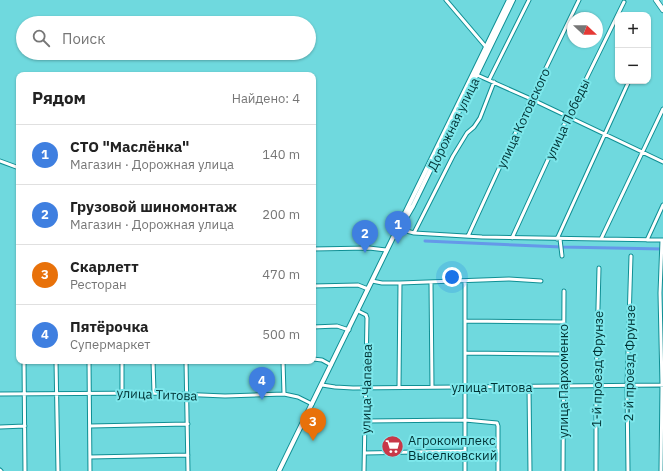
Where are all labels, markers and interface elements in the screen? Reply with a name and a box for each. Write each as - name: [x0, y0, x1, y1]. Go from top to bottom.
- north arrow: [567, 12, 603, 48]
- map controls: [615, 12, 651, 84]
- button: +: [615, 12, 651, 48]
- search box: [16, 16, 316, 60]
- icon: search: [30, 27, 52, 49]
- text: Поиск: [62, 29, 105, 48]
- button: −: [615, 48, 651, 84]
- street label: улица Котовского: [493, 65, 554, 171]
- street label: Дорожная улица: [423, 75, 483, 174]
- street label: улица Победы: [541, 76, 594, 162]
- text: Рядом: [32, 87, 86, 109]
- text: Найдено: 4: [232, 90, 300, 107]
- text: СТО "Маслёнка": [70, 137, 190, 156]
- text: 1: [41, 146, 49, 163]
- text: 140 m: [262, 146, 300, 163]
- text: Магазин · Дорожная улица: [70, 156, 234, 173]
- text: Грузовой шиномонтаж: [70, 197, 237, 216]
- text: 2: [41, 206, 49, 223]
- text: 200 m: [262, 206, 300, 223]
- pin: 1: [385, 211, 411, 244]
- text: Магазин · Дорожная улица: [70, 216, 234, 233]
- pin: 2: [352, 220, 378, 253]
- text: Скарлетт: [70, 257, 139, 276]
- text: 3: [41, 266, 49, 283]
- text: 470 m: [262, 266, 300, 283]
- your location: [442, 267, 462, 287]
- text: Ресторан: [70, 276, 127, 293]
- street label: 2-й проезд Фрунзе: [620, 305, 639, 421]
- street label: 1-й проезд Фрунзе: [588, 311, 607, 427]
- text: Пятёрочка: [70, 317, 149, 336]
- street label: улица Пархоменко: [555, 324, 572, 438]
- text: 4: [41, 326, 49, 343]
- text: 500 m: [262, 326, 300, 343]
- text: Супермаркет: [70, 336, 150, 353]
- street label: улица Чапаева: [357, 344, 376, 434]
- pin: 4: [249, 367, 275, 400]
- street label: улица Титова: [452, 379, 533, 396]
- street label: улица Титова: [116, 385, 198, 404]
- pin: 3: [300, 408, 326, 441]
- place label: Агрокомплекс Выселковский: [408, 432, 497, 464]
- supermarket icon: Агрокомплекс Выселковский: [380, 434, 406, 460]

